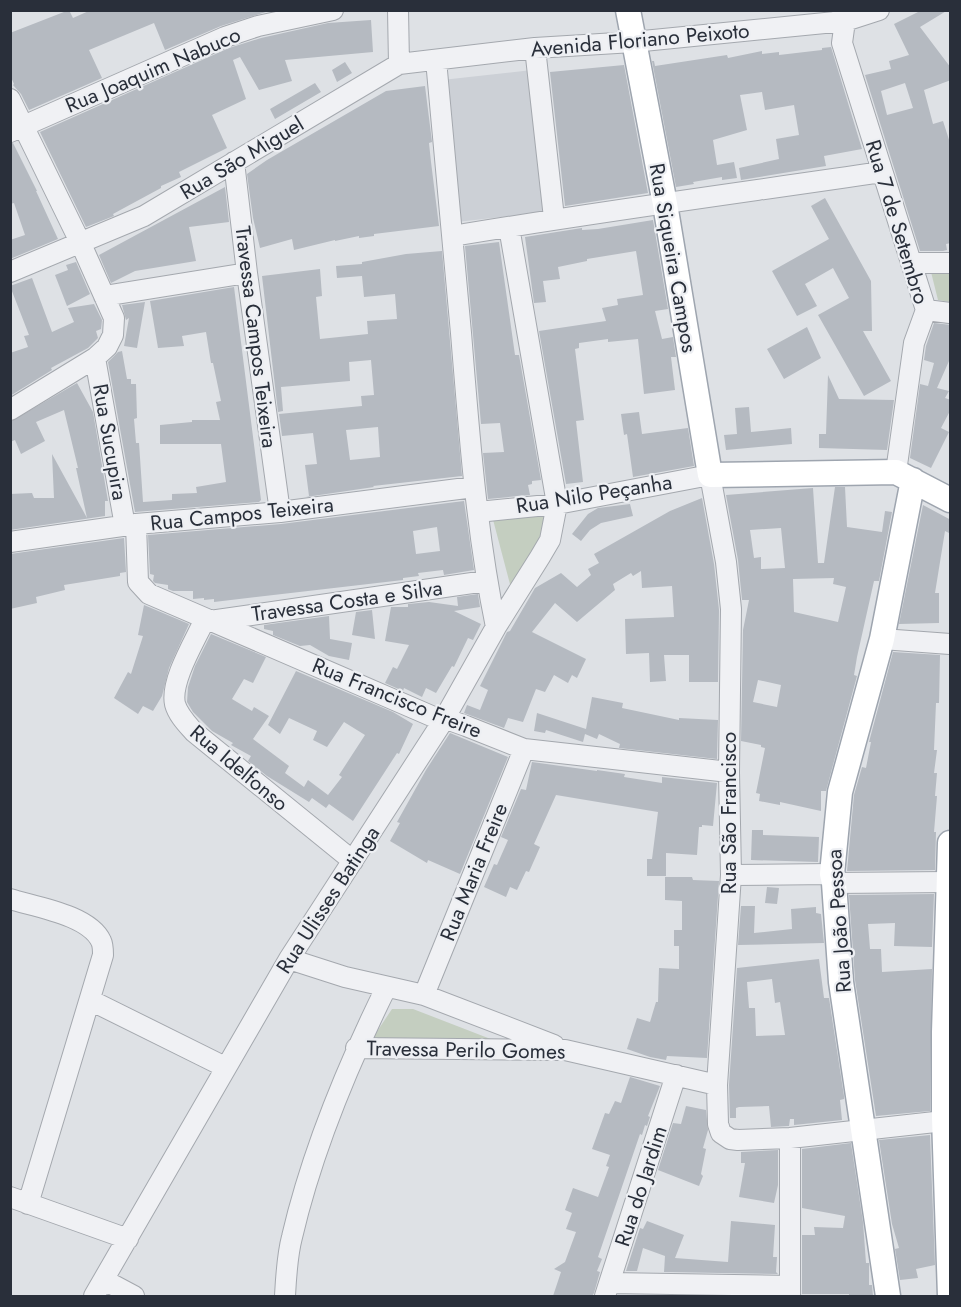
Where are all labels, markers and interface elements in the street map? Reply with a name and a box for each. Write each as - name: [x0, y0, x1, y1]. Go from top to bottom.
- street label: Avenida Floriano Peixoto: [529, 15, 751, 65]
- street label: Rua Joaquim Nabuco: [61, 20, 245, 120]
- street label: Rua São Miguel: [174, 109, 310, 207]
- street label: Rua 7 de Setembro: [858, 136, 936, 308]
- street label: Rua Siqueira Campos: [642, 161, 704, 355]
- street label: Travessa Campos Teixeira: [227, 224, 285, 450]
- street label: Rua Sucupira: [85, 382, 135, 502]
- street label: Rua Nilo Peçanha: [514, 467, 674, 521]
- street label: Rua Campos Teixeira: [149, 489, 335, 539]
- street label: Travessa Costa e Silva: [250, 573, 444, 629]
- street label: Rua Francisco Freire: [308, 650, 486, 746]
- street label: Rua Idelfonso: [183, 718, 295, 818]
- street label: Rua São Francisco: [714, 732, 744, 894]
- street label: Rua Maria Freire: [433, 798, 515, 945]
- street label: Rua Ulisses Batinga: [269, 820, 387, 980]
- street label: Rua João Pessoa: [819, 848, 859, 994]
- street label: Travessa Perilo Gomes: [366, 1033, 566, 1067]
- street label: Rua do Jardim: [607, 1122, 675, 1250]

